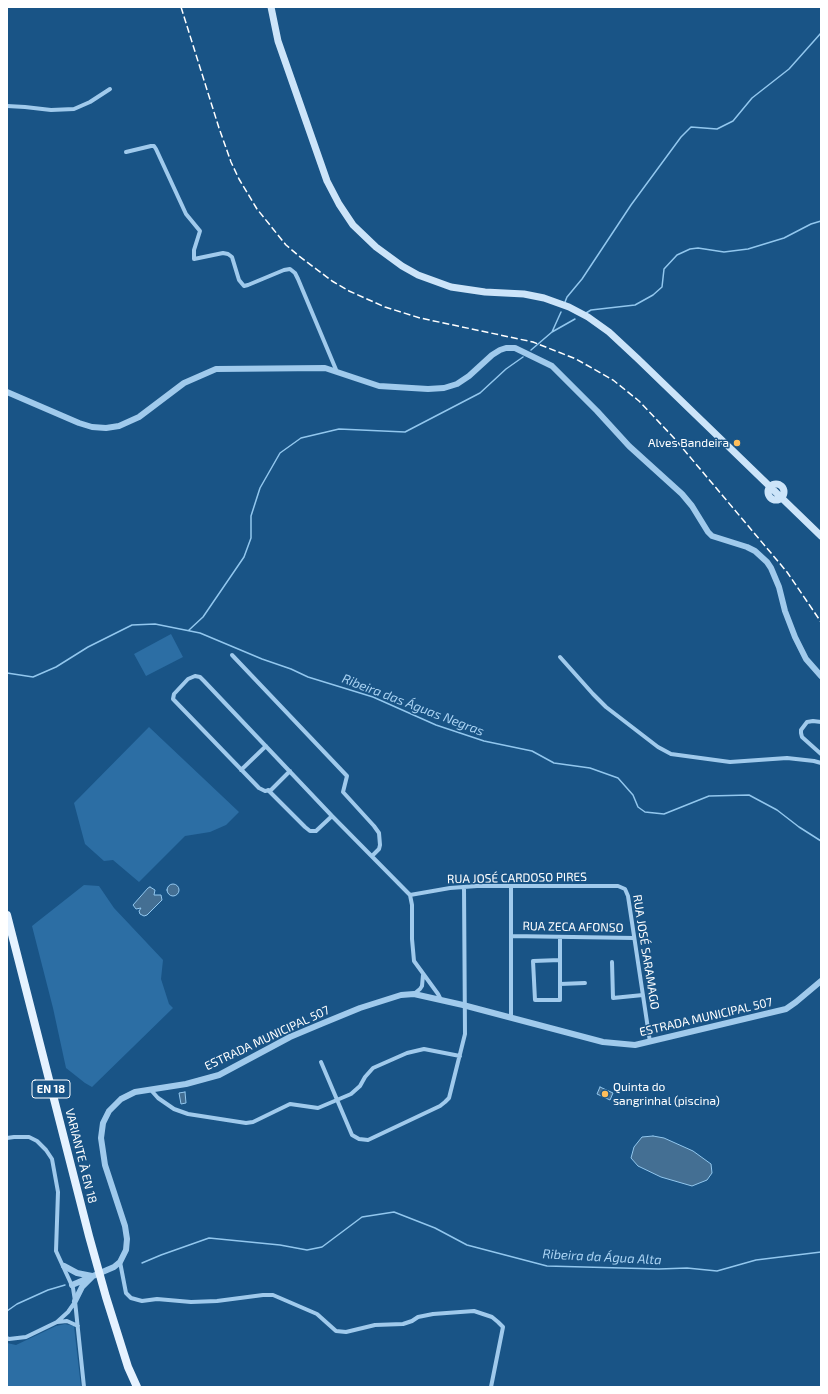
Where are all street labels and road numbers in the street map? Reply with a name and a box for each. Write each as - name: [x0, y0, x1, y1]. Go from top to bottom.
- street label: RUA JOSÉ CARDOSO PIRES: [447, 870, 587, 886]
- street label: RUA JOSÉ SARAMAGO: [630, 893, 662, 1011]
- street label: RUA ZECA AFONSO: [522, 919, 624, 935]
- street label: ESTRADA MUNICIPAL 507: [638, 995, 774, 1039]
- street label: ESTRADA MUNICIPAL 507: [202, 1003, 332, 1073]
- road number: EN 18: [32, 1080, 70, 1098]
- street label: VARIANTE À EN 18: [62, 1107, 100, 1205]

